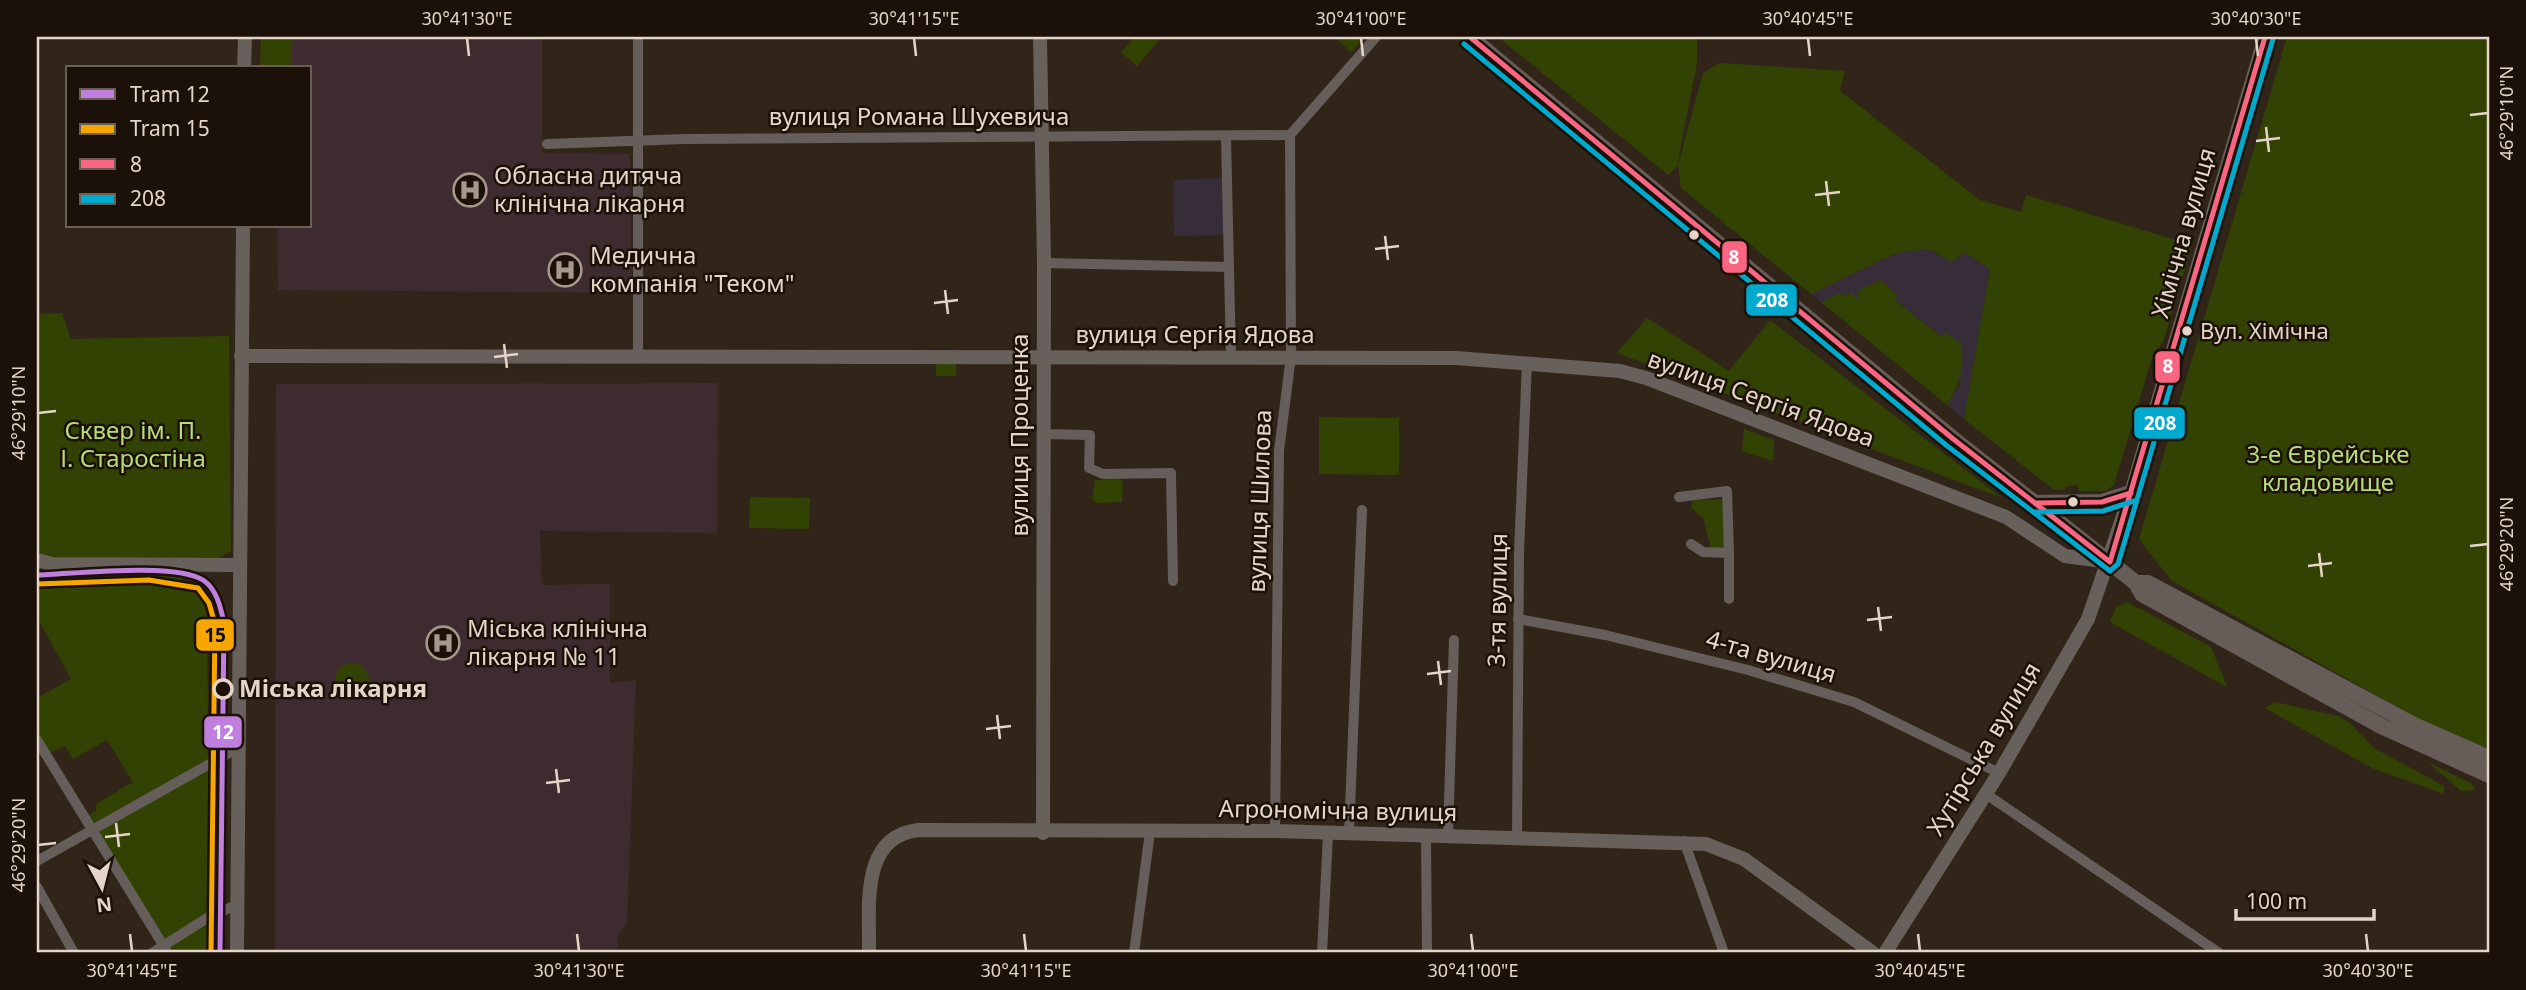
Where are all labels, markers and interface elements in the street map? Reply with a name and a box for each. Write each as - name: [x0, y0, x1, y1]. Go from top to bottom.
- text: 30°41'30"E: [422, 6, 512, 30]
- text: 30°41'15"E: [869, 6, 959, 30]
- text: 30°41'00"E: [1316, 6, 1406, 30]
- text: 30°40'45"E: [1763, 6, 1853, 30]
- text: 30°40'30"E: [2211, 6, 2301, 30]
- legend: [66, 66, 312, 228]
- text: 46°29'10"N: [2494, 66, 2518, 160]
- text: Tram 12: [130, 80, 210, 108]
- street label: вулиця Романа Шухевича: [769, 99, 1069, 132]
- text: Tram 15: [130, 114, 210, 142]
- street label: Хімічна вулиця: [2143, 144, 2223, 321]
- text: 8: [130, 150, 142, 178]
- place label: Обласна дитяча клінічна лікарня: [494, 158, 685, 219]
- hospital icon: Обласна дитяча клінічна лікарня: [451, 171, 489, 209]
- text: 208: [130, 184, 166, 212]
- unlabelled marker: [1687, 228, 1701, 242]
- place label: Медична компанія "Теком": [590, 238, 794, 299]
- line badge: 8: [1721, 240, 1748, 274]
- text: 8: [1729, 244, 1740, 270]
- hospital icon: Медична компанія "Теком": [546, 251, 584, 289]
- line badge: 208: [1745, 283, 1798, 317]
- text: 208: [1756, 287, 1788, 313]
- place label: Вул. Хімічна: [2200, 315, 2329, 345]
- street label: вулиця Сергія Ядова: [1075, 317, 1315, 350]
- marker: Вул. Хімічна: [2180, 324, 2194, 338]
- street label: вулиця Проценка: [1002, 334, 1035, 536]
- street label: вулиця Сергія Ядова: [1644, 341, 1879, 454]
- line badge: 8: [2154, 350, 2181, 384]
- text: 8: [2163, 353, 2174, 379]
- text: 46°29'10"N: [6, 366, 30, 460]
- line badge: 208: [2133, 406, 2186, 440]
- street label: вулиця Шилова: [1239, 409, 1278, 593]
- text: 208: [2144, 410, 2176, 436]
- park label: Сквер ім. П. І. Старостіна: [60, 413, 206, 474]
- park label: 3-е Єврейське кладовище: [2247, 437, 2409, 498]
- unlabelled marker: [2066, 495, 2080, 509]
- text: 46°29'20"N: [2494, 497, 2518, 591]
- street label: 3-тя вулиця: [1479, 533, 1514, 667]
- place label: Міська клінічна лікарня № 11: [467, 611, 648, 672]
- line badge: 15: [195, 618, 235, 652]
- street label: 4-та вулиця: [1703, 621, 1840, 690]
- text: 15: [204, 622, 226, 648]
- hospital icon: Міська клінічна лікарня № 11: [424, 624, 462, 662]
- street label: Хутірська вулиця: [1918, 655, 2047, 841]
- place label: Міська лікарня: [239, 671, 427, 704]
- marker: Міська лікарня: [213, 679, 233, 699]
- line badge: 12: [203, 715, 243, 749]
- text: 12: [212, 719, 234, 745]
- street label: Агрономічна вулиця: [1218, 791, 1458, 828]
- text: 46°29'20"N: [6, 798, 30, 892]
- north arrow: [66, 853, 136, 923]
- scale bar: [2236, 878, 2374, 922]
- text: 100 m: [2246, 887, 2307, 915]
- text: N: [95, 891, 113, 919]
- text: 30°41'45"E: [87, 958, 177, 982]
- text: 30°41'30"E: [534, 958, 624, 982]
- text: 30°41'15"E: [981, 958, 1071, 982]
- text: 30°41'00"E: [1428, 958, 1518, 982]
- text: 30°40'45"E: [1875, 958, 1965, 982]
- text: 30°40'30"E: [2323, 958, 2413, 982]

